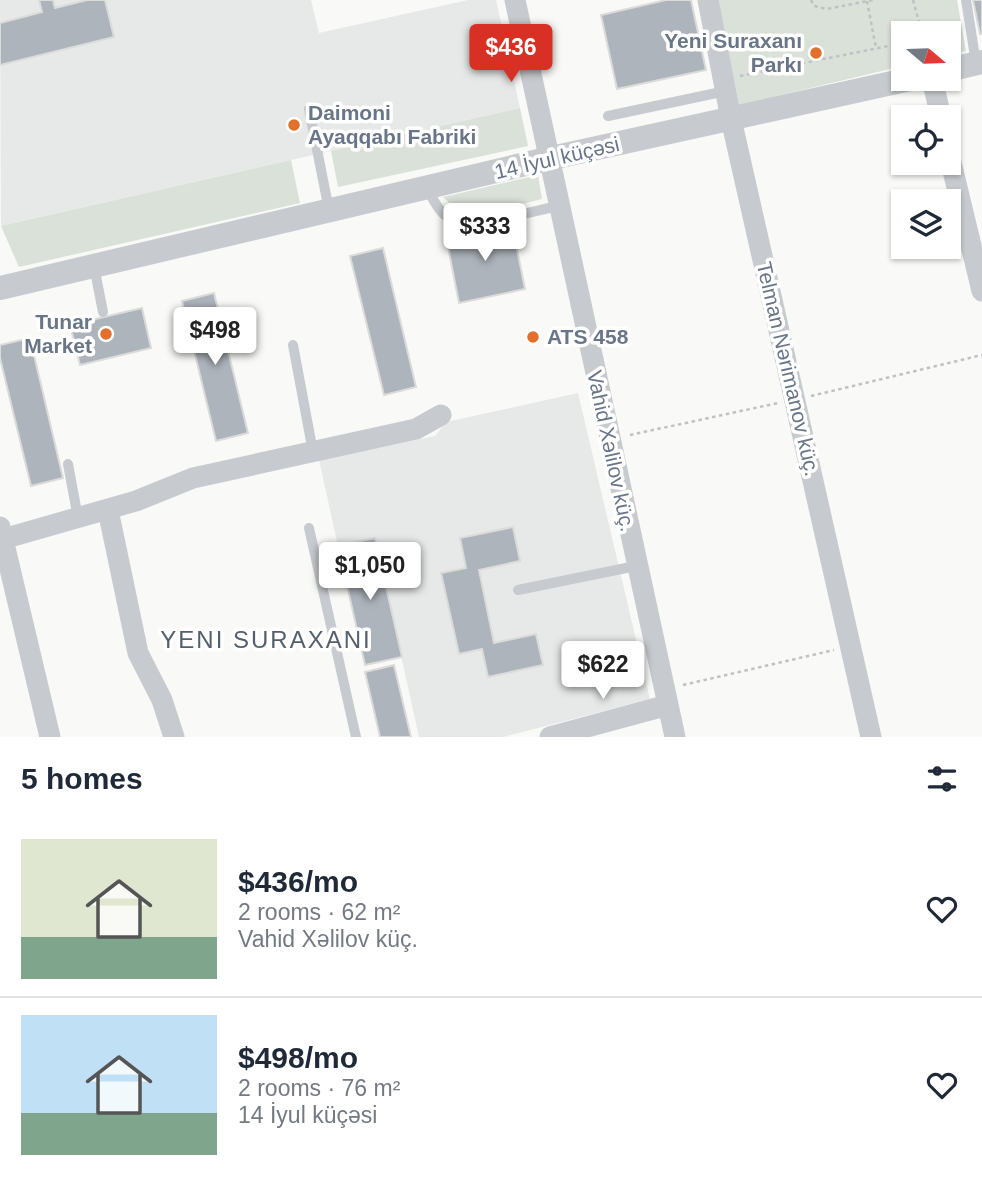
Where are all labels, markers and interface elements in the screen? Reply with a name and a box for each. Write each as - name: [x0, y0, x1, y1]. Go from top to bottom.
- north arrow: [891, 21, 961, 91]
- map controls: [891, 21, 961, 259]
- pin: $436: [470, 24, 552, 84]
- place label: Yeni Suraxanı Parkı: [664, 29, 802, 76]
- text: $436: [485, 34, 537, 60]
- marker: Yeni Suraxanı Parkı: [808, 45, 824, 61]
- place label: Daimoni Ayaqqabı Fabriki: [308, 101, 476, 148]
- button: locate: [891, 105, 961, 175]
- marker: Daimoni Ayaqqabı Fabriki: [286, 117, 302, 133]
- street label: 14 İyul küçəsi: [492, 132, 621, 183]
- button: layers: [891, 189, 961, 259]
- pin: $333: [444, 204, 526, 263]
- text: $333: [459, 213, 511, 239]
- street label: Telman Nərimanov küç.: [753, 259, 824, 478]
- pin: $498: [174, 308, 256, 367]
- place label: Tunar Market: [24, 310, 92, 357]
- text: $498: [189, 317, 241, 343]
- place label: ATS 458: [547, 325, 629, 348]
- marker: Tunar Market: [98, 326, 114, 342]
- marker: ATS 458: [525, 329, 541, 345]
- street label: Vahid Xəlilov küç.: [583, 368, 640, 534]
- pin: $1,050: [313, 542, 427, 602]
- text: $1,050: [335, 552, 405, 578]
- district label: YENI SURAXANI: [160, 626, 372, 653]
- pin: $622: [562, 642, 644, 701]
- text: $622: [577, 651, 629, 677]
- icon: filters: [923, 760, 961, 798]
- text: 5 homes: [21, 762, 143, 795]
- text: $436/mo: [238, 865, 358, 898]
- icon: home: [77, 867, 161, 951]
- icon: heart: [923, 890, 961, 928]
- text: 2 rooms · 62 m²: [238, 899, 400, 925]
- text: Vahid Xəlilov küç.: [238, 926, 418, 952]
- text: $498/mo: [238, 1041, 358, 1074]
- icon: home: [77, 1043, 161, 1127]
- icon: heart: [923, 1066, 961, 1104]
- text: 2 rooms · 76 m²: [238, 1075, 400, 1101]
- text: 14 İyul küçəsi: [238, 1102, 377, 1128]

